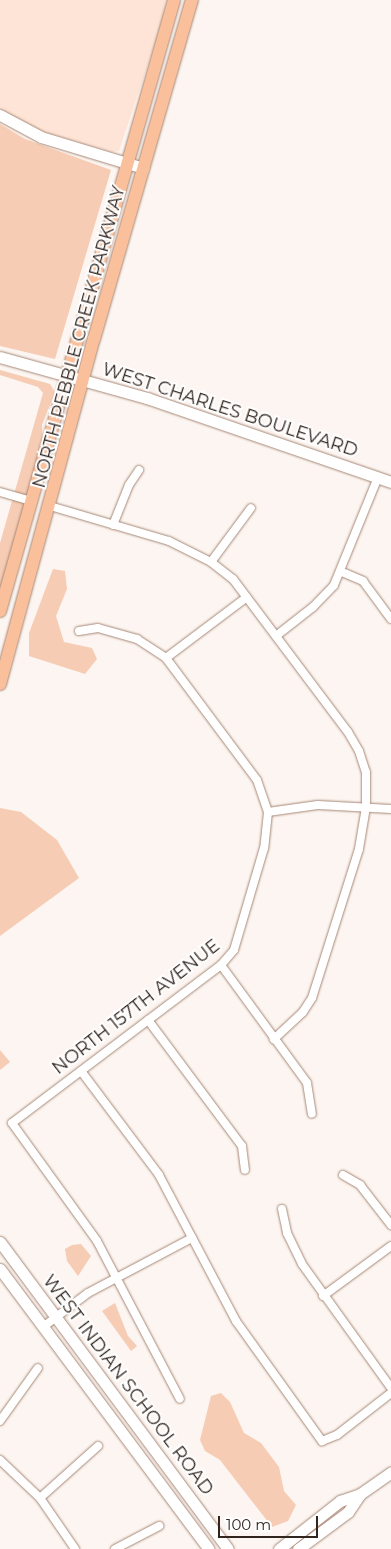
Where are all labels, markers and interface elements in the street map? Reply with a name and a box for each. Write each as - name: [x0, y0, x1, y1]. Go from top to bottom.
- street label: NORTH PEBBLE CREEK PARKWAY: [28, 184, 130, 490]
- street label: WEST CHARLES BOULEVARD: [99, 358, 361, 462]
- street label: NORTH 157TH AVENUE: [48, 935, 224, 1079]
- street label: WEST INDIAN SCHOOL ROAD: [38, 1271, 218, 1499]
- scale bar: [221, 1506, 321, 1538]
- text: 100 m: [226, 1515, 271, 1534]

